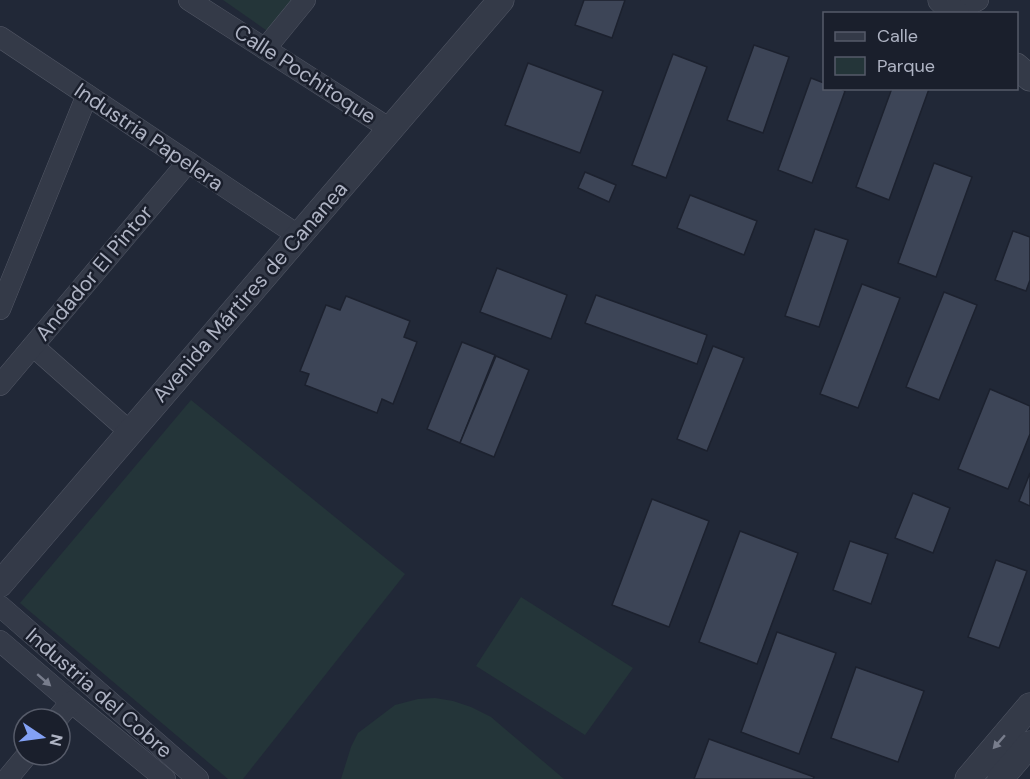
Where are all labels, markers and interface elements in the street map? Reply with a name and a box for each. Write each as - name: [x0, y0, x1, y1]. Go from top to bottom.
- legend: [823, 12, 1018, 90]
- street label: Calle Pochitoque: [229, 18, 381, 130]
- text: Calle: [877, 24, 918, 48]
- text: Parque: [877, 54, 935, 78]
- street label: Industria Papelera: [69, 77, 229, 197]
- street label: Avenida Mártires de Cananea: [146, 176, 354, 408]
- street label: Andador El Pintor: [29, 199, 159, 347]
- street label: Industria del Cobre: [20, 622, 178, 764]
- one-way arrow: [36, 673, 52, 686]
- north arrow: [12, 707, 72, 767]
- text: N: [45, 732, 68, 748]
- one-way arrow: [992, 735, 1006, 750]

